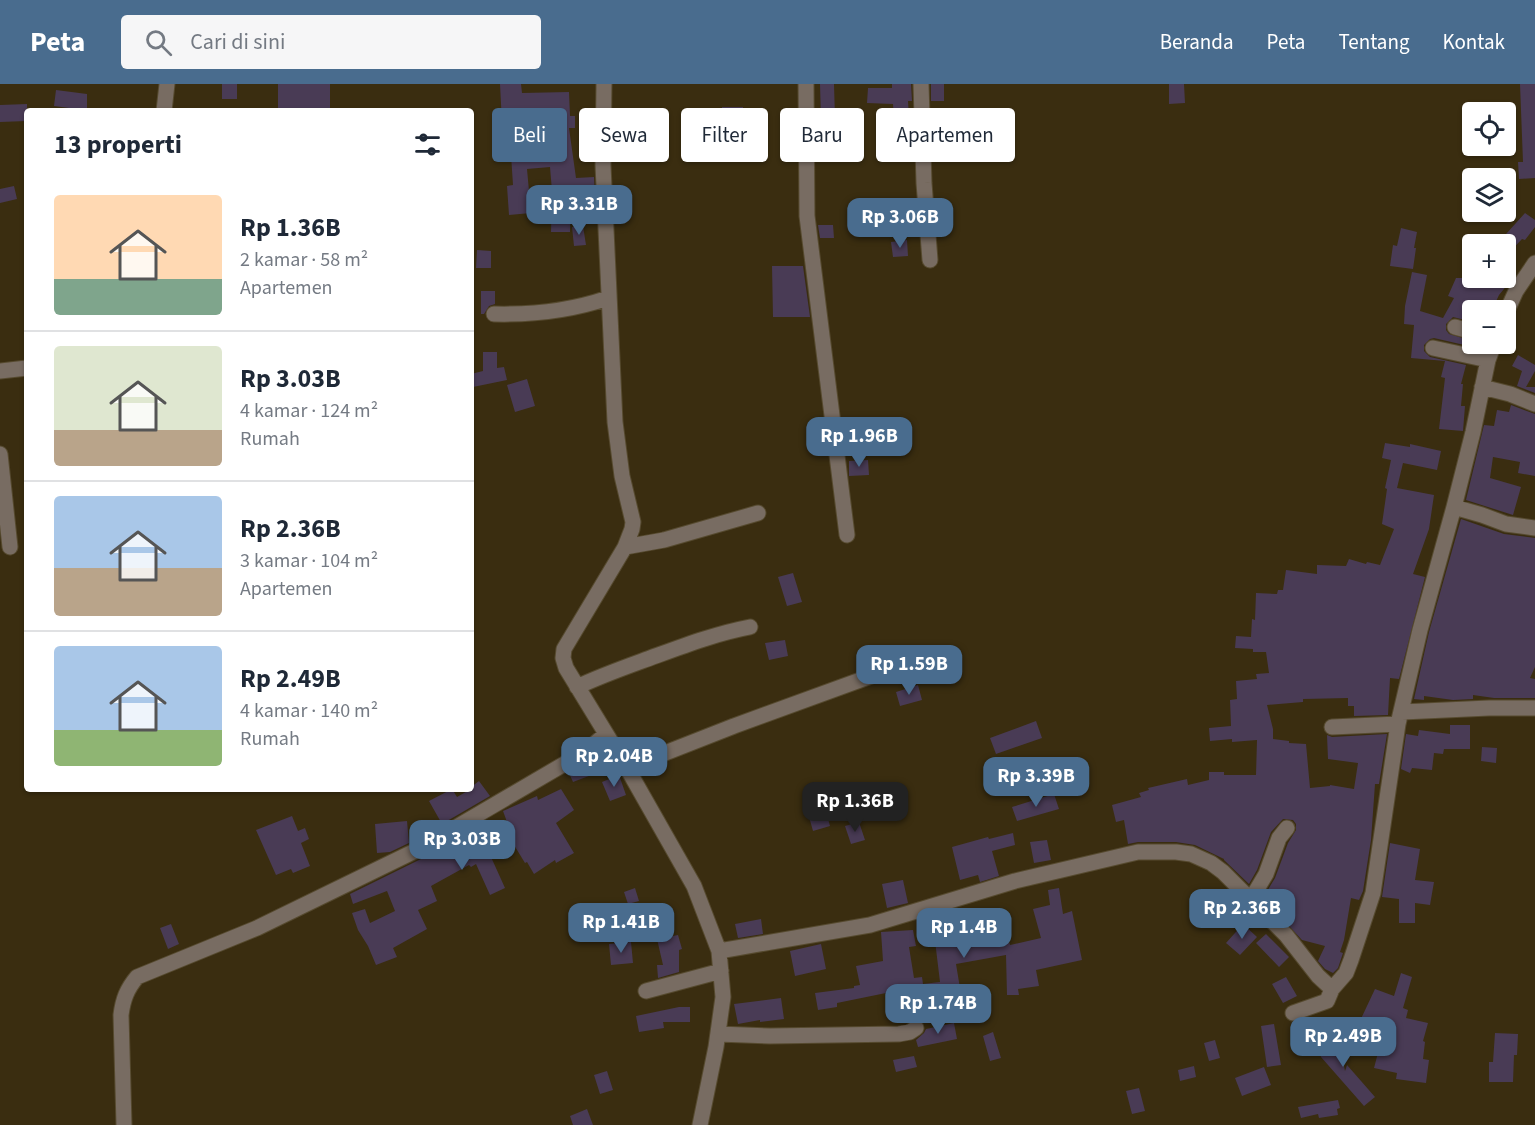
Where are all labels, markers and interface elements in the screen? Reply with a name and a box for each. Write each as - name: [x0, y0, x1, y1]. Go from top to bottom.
- search box: [121, 15, 541, 69]
- text: Peta: [30, 22, 85, 62]
- icon: search: [142, 26, 175, 59]
- text: Cari di sini: [190, 26, 285, 58]
- text: Beranda: [1160, 27, 1234, 57]
- text: Peta: [1267, 27, 1305, 57]
- text: Tentang: [1338, 27, 1409, 57]
- text: Kontak: [1442, 27, 1505, 57]
- map controls: [1462, 102, 1516, 354]
- button: locate: [1462, 102, 1516, 156]
- chip: Beli: [492, 108, 567, 162]
- chip: Sewa: [579, 108, 669, 162]
- chip: Filter: [681, 108, 768, 162]
- chip: Baru: [780, 108, 864, 162]
- chip: Apartemen: [876, 108, 1015, 162]
- text: 13 properti: [54, 126, 182, 163]
- icon: filters: [411, 128, 444, 161]
- button: layers: [1462, 168, 1516, 222]
- pin: Rp 3.31B: [517, 185, 641, 236]
- text: Rp 3.31B: [540, 190, 618, 218]
- pin: Rp 3.06B: [838, 198, 962, 249]
- text: Rp 3.06B: [861, 203, 939, 231]
- text: Rp 1.36B: [240, 209, 341, 246]
- icon: home: [102, 219, 174, 291]
- button: +: [1462, 234, 1516, 288]
- text: 2 kamar · 58 m²: [240, 246, 368, 274]
- text: Apartemen: [240, 274, 333, 302]
- button: −: [1462, 300, 1516, 354]
- text: Rp 3.03B: [240, 360, 341, 397]
- icon: home: [102, 370, 174, 442]
- text: 4 kamar · 124 m²: [240, 397, 378, 425]
- pin: Rp 1.96B: [797, 417, 921, 468]
- text: Rp 1.96B: [820, 422, 898, 450]
- text: Rumah: [240, 425, 300, 453]
- text: Rp 2.36B: [240, 510, 341, 547]
- icon: home: [102, 520, 174, 592]
- text: 3 kamar · 104 m²: [240, 547, 378, 575]
- text: Apartemen: [240, 575, 333, 603]
- pin: Rp 1.59B: [847, 645, 971, 696]
- text: Rp 1.59B: [870, 650, 948, 678]
- text: Rp 2.49B: [240, 660, 341, 697]
- icon: home: [102, 670, 174, 742]
- text: 4 kamar · 140 m²: [240, 697, 378, 725]
- text: Rumah: [240, 725, 300, 753]
- pin: Rp 2.04B: [552, 737, 676, 788]
- text: Rp 2.04B: [575, 742, 653, 770]
- pin: Rp 3.39B: [974, 757, 1098, 808]
- text: Rp 3.39B: [997, 762, 1075, 790]
- pin: Rp 1.36B: [793, 782, 917, 833]
- text: Rp 1.36B: [816, 787, 894, 815]
- pin: Rp 3.03B: [400, 820, 524, 871]
- text: Rp 3.03B: [423, 825, 501, 853]
- pin: Rp 2.36B: [1180, 889, 1304, 940]
- text: Rp 2.36B: [1203, 894, 1281, 922]
- pin: Rp 1.41B: [559, 903, 683, 954]
- text: Rp 1.41B: [582, 908, 660, 936]
- pin: Rp 1.4B: [909, 908, 1019, 959]
- text: Rp 1.4B: [931, 913, 997, 941]
- pin: Rp 1.74B: [876, 984, 1000, 1035]
- text: Rp 1.74B: [899, 989, 977, 1017]
- pin: Rp 2.49B: [1281, 1017, 1405, 1068]
- text: Rp 2.49B: [1304, 1022, 1382, 1050]

